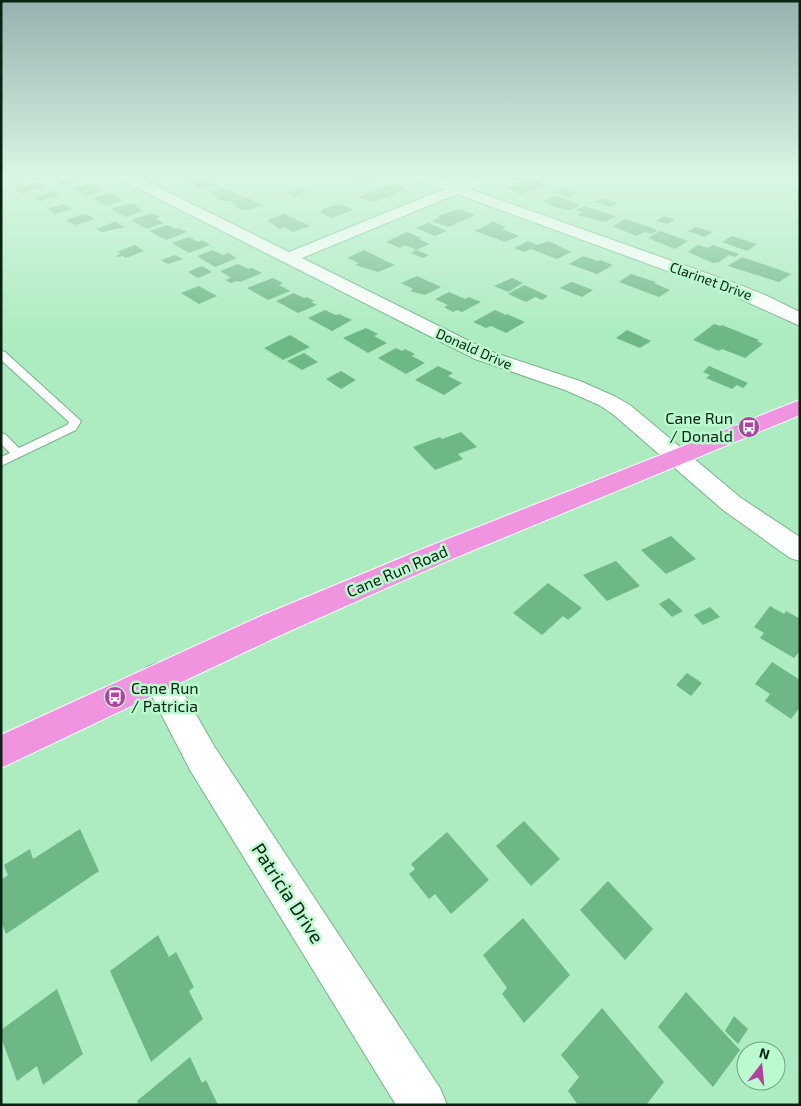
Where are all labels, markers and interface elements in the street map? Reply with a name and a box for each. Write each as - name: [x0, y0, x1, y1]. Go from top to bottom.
- street label: Clarinet Drive: [668, 258, 755, 303]
- street label: Donald Drive: [433, 324, 515, 373]
- place label: Cane Run / Donald: [665, 408, 733, 445]
- bus stop icon: Cane Run / Donald: [737, 415, 761, 439]
- street label: Cane Run Road: [343, 541, 450, 600]
- place label: Cane Run / Patricia: [131, 678, 199, 715]
- bus stop icon: Cane Run / Patricia: [103, 685, 127, 709]
- street label: Patricia Drive: [247, 838, 329, 947]
- north arrow: [736, 1041, 786, 1091]
- text: N: [758, 1043, 772, 1063]

